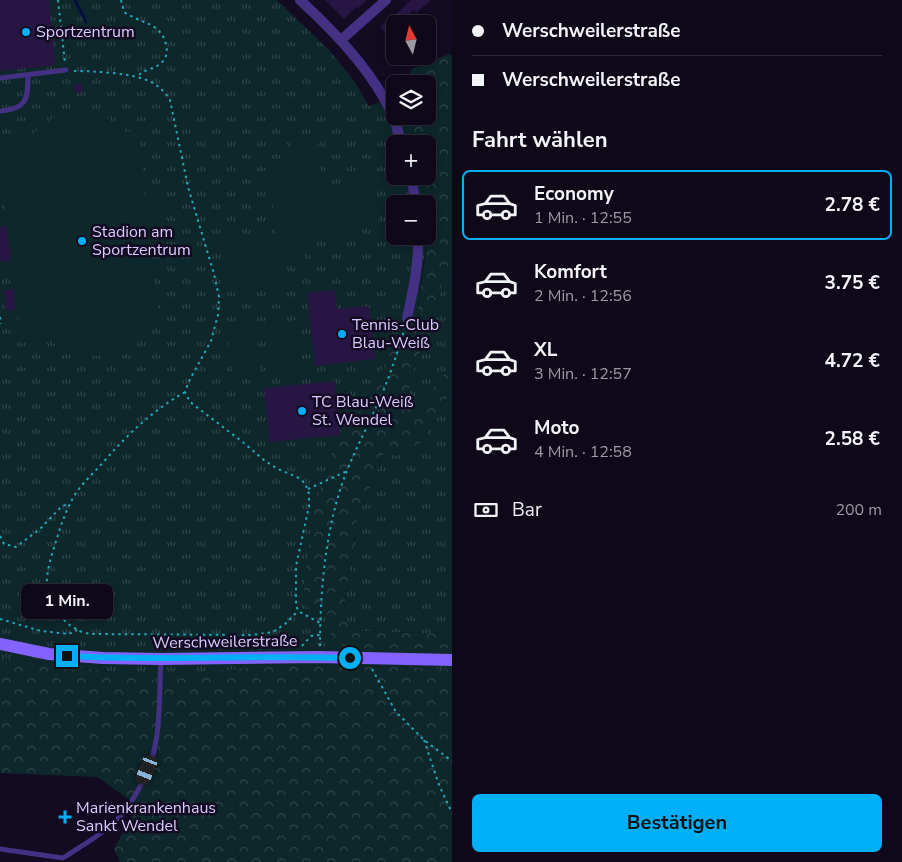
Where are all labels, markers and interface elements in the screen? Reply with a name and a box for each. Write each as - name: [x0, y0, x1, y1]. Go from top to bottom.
- north arrow: [386, 15, 436, 65]
- map controls: [386, 15, 436, 245]
- text: Werschweilerstraße: [502, 18, 681, 44]
- place label: Sportzentrum: [36, 21, 135, 43]
- marker: Sportzentrum: [20, 26, 32, 38]
- text: Werschweilerstraße: [502, 67, 681, 93]
- button: layers: [386, 75, 436, 125]
- text: Fahrt wählen: [472, 125, 608, 155]
- button: +: [386, 135, 436, 185]
- text: Economy: [534, 181, 614, 207]
- icon: car: [474, 183, 519, 228]
- text: 2.78 €: [825, 192, 880, 218]
- button: −: [386, 195, 436, 245]
- text: 1 Min. · 12:55: [534, 207, 632, 229]
- place label: Stadion am Sportzentrum: [92, 221, 191, 261]
- marker: Stadion am Sportzentrum: [76, 235, 88, 247]
- text: Komfort: [534, 259, 607, 285]
- icon: car: [474, 261, 519, 306]
- text: 3.75 €: [825, 270, 880, 296]
- text: 2 Min. · 12:56: [534, 285, 632, 307]
- place label: Tennis-Club Blau-Weiß: [352, 314, 439, 354]
- marker: Tennis-Club Blau-Weiß: [336, 328, 348, 340]
- text: XL: [534, 337, 557, 363]
- icon: car: [474, 339, 519, 384]
- text: 4.72 €: [825, 348, 880, 374]
- text: 3 Min. · 12:57: [534, 363, 632, 385]
- place label: TC Blau-Weiß St. Wendel: [312, 391, 414, 431]
- marker: TC Blau-Weiß St. Wendel: [296, 405, 308, 417]
- text: Moto: [534, 415, 580, 441]
- icon: car: [474, 417, 519, 462]
- text: 2.58 €: [825, 426, 880, 452]
- text: 4 Min. · 12:58: [534, 441, 632, 463]
- icon: cash: [472, 496, 500, 524]
- text: Bar: [512, 497, 542, 523]
- text: 200 m: [835, 499, 882, 521]
- callout: 1 Min.: [21, 584, 113, 618]
- text: 1 Min.: [44, 590, 90, 612]
- street label: Werschweilerstraße: [152, 630, 298, 654]
- route end: [56, 645, 78, 667]
- route start: [339, 647, 361, 669]
- car: [134, 753, 159, 787]
- button: Bestätigen: [472, 794, 882, 852]
- place label: Marienkrankenhaus Sankt Wendel: [76, 797, 216, 837]
- marker: Marienkrankenhaus Sankt Wendel: [58, 810, 72, 824]

